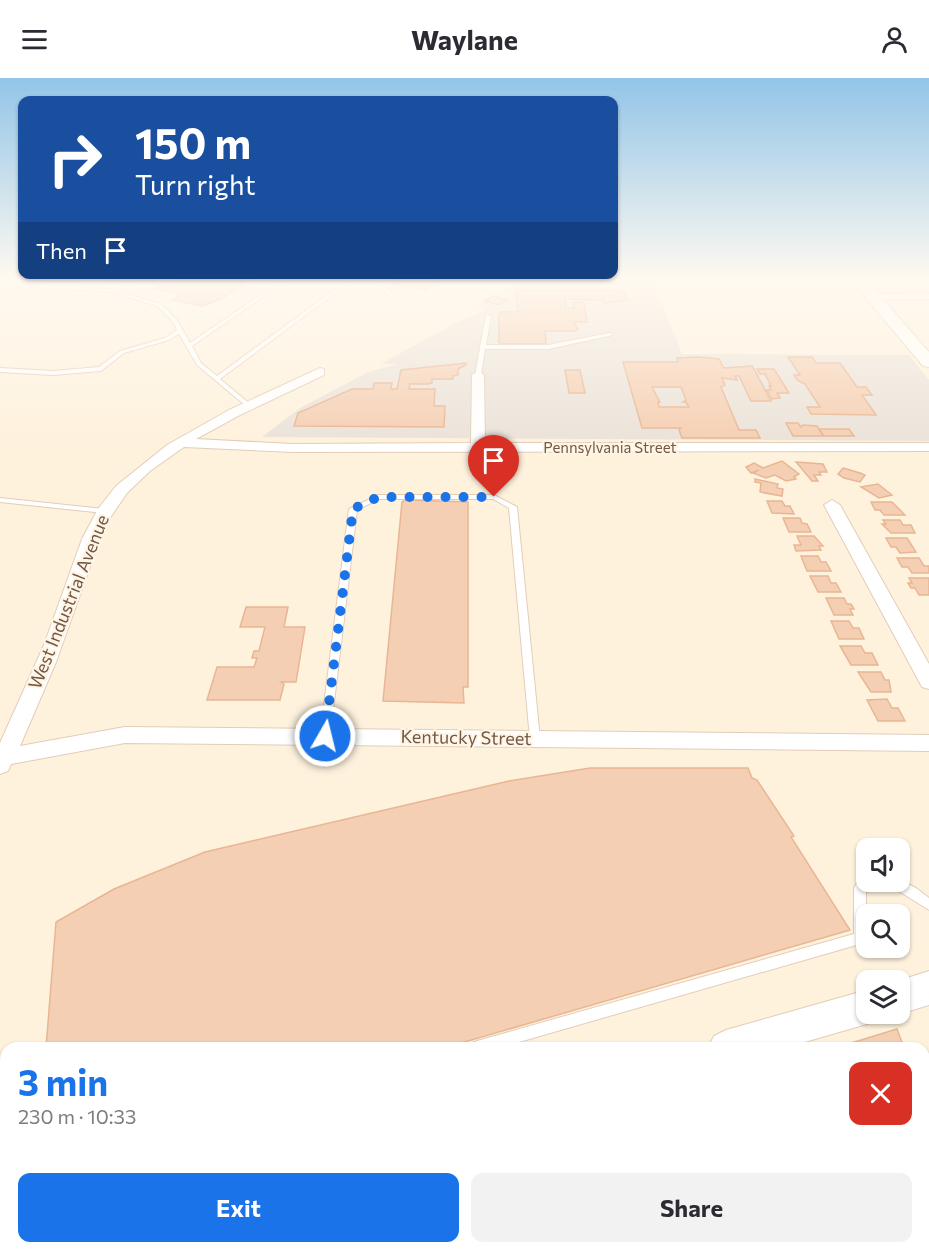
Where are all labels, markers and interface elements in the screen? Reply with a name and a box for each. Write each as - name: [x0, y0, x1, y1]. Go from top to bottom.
- icon: menu: [18, 23, 51, 56]
- text: Waylane: [411, 23, 518, 56]
- icon: person: [878, 23, 911, 56]
- text: 150 m: [135, 116, 251, 168]
- icon: right: [36, 120, 114, 198]
- text: Turn right: [135, 168, 255, 201]
- icon: arrive: [99, 234, 132, 267]
- text: Then: [36, 237, 87, 264]
- pin: [468, 435, 519, 497]
- street label: Pennsylvania Street: [543, 438, 677, 456]
- icon: arrive: [477, 444, 510, 477]
- street label: West Industrial Avenue: [23, 511, 113, 692]
- position arrow: [293, 704, 357, 768]
- street label: Kentucky Street: [400, 725, 532, 749]
- map controls: [856, 838, 910, 1024]
- button: sound: [856, 838, 910, 892]
- button: search: [856, 904, 910, 958]
- button: layers: [856, 970, 910, 1024]
- text: 3 min: [18, 1059, 108, 1103]
- button: close: [849, 1062, 912, 1125]
- text: 230 m · 10:33: [18, 1104, 136, 1128]
- button: Exit: [18, 1173, 459, 1242]
- button: Share: [471, 1173, 912, 1242]

